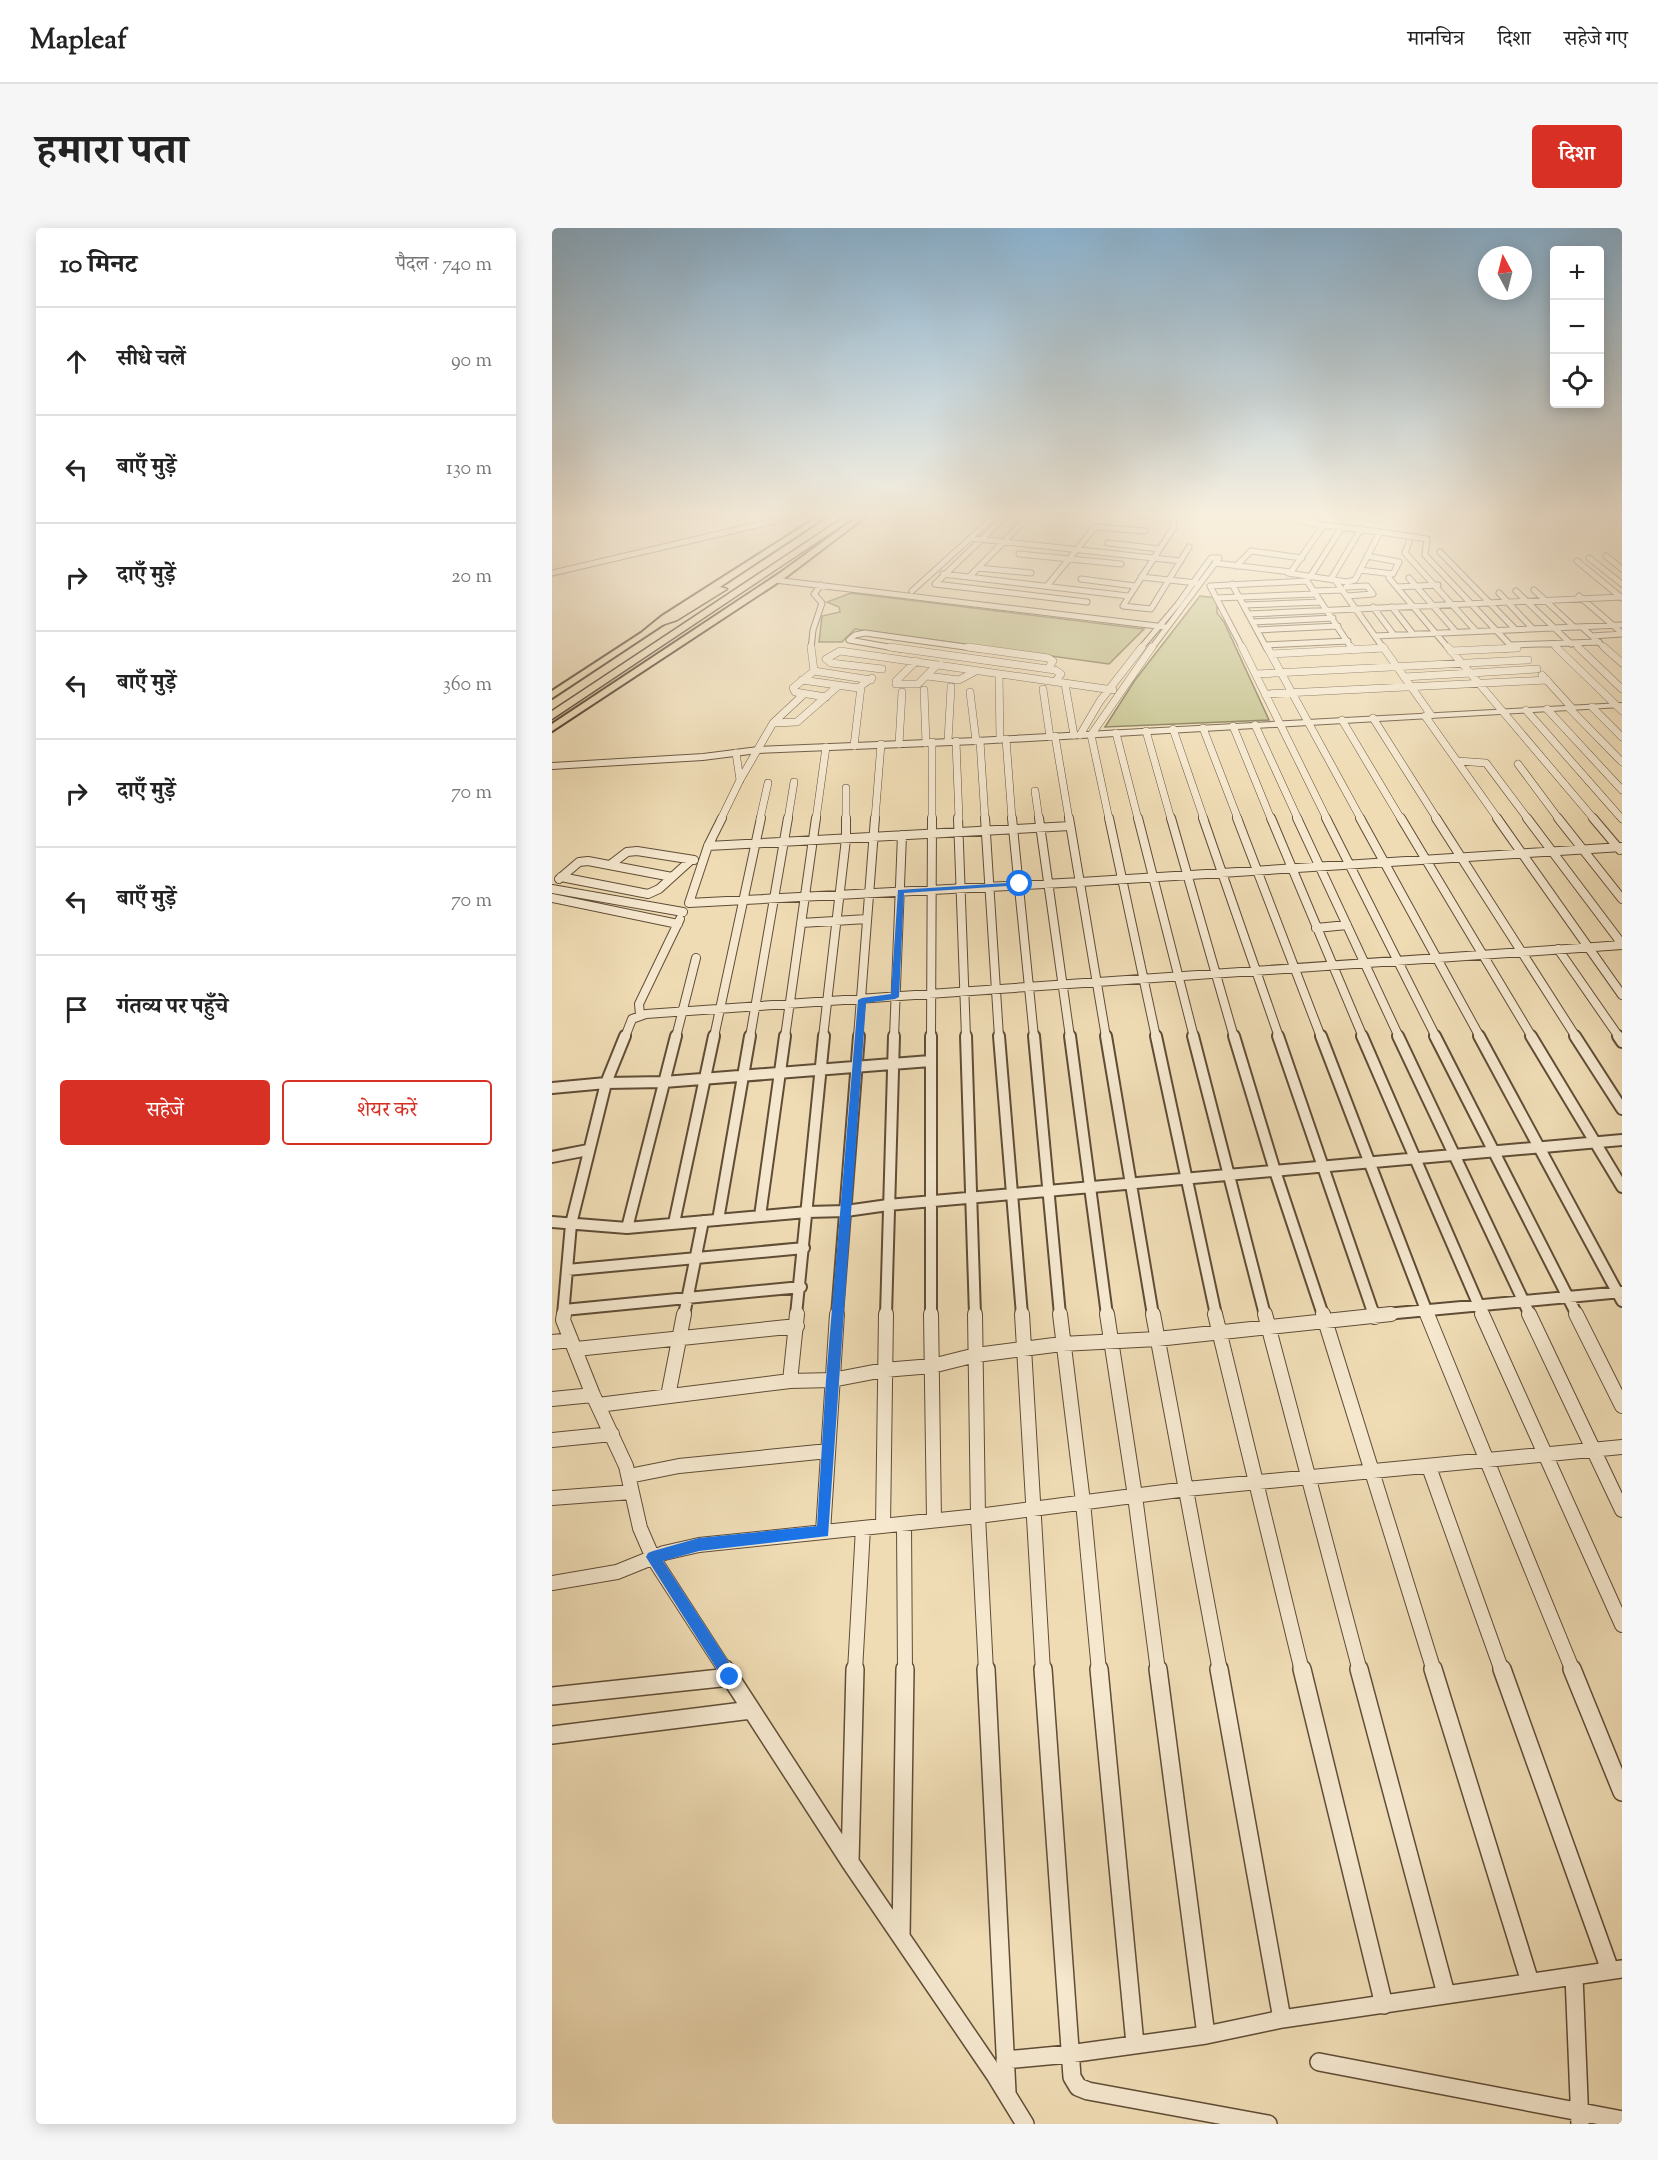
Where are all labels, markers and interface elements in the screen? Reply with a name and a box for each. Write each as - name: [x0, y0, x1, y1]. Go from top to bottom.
- text: Mapleaf: [30, 21, 127, 61]
- text: मानचित्र: [1407, 25, 1464, 55]
- text: दिशा: [1497, 25, 1531, 55]
- text: सहेजे गए: [1564, 25, 1628, 55]
- text: हमारा पता: [36, 123, 188, 183]
- button: दिशा: [1532, 125, 1622, 188]
- north arrow: [1478, 246, 1532, 300]
- map controls: [1550, 246, 1604, 408]
- button: +: [1550, 246, 1604, 300]
- text: 10 मिनट: [60, 247, 137, 284]
- text: पैदल · 740 m: [396, 251, 492, 280]
- button: −: [1550, 300, 1604, 354]
- text: सीधे चलें: [117, 344, 186, 376]
- icon: ahead: [60, 345, 93, 378]
- text: 90 m: [451, 347, 492, 376]
- button: locate: [1550, 354, 1604, 408]
- text: बाएँ मुड़ें: [117, 452, 176, 484]
- icon: left: [60, 453, 93, 486]
- text: 130 m: [446, 455, 492, 484]
- text: दाएँ मुड़ें: [117, 560, 176, 592]
- icon: right: [60, 561, 93, 594]
- text: 20 m: [451, 563, 492, 592]
- text: बाएँ मुड़ें: [117, 668, 176, 700]
- icon: left: [60, 669, 93, 702]
- text: 360 m: [443, 671, 492, 700]
- text: दाएँ मुड़ें: [117, 776, 176, 808]
- icon: right: [60, 777, 93, 810]
- text: 70 m: [451, 779, 492, 808]
- route start: [1006, 870, 1032, 896]
- text: बाएँ मुड़ें: [117, 884, 176, 916]
- icon: left: [60, 885, 93, 918]
- text: 70 m: [451, 887, 492, 916]
- text: गंतव्य पर पहुँचे: [117, 992, 228, 1024]
- icon: arrive: [60, 993, 93, 1026]
- button: सहेजें: [60, 1080, 270, 1145]
- button: शेयर करें: [282, 1080, 492, 1145]
- route end: [716, 1663, 742, 1689]

